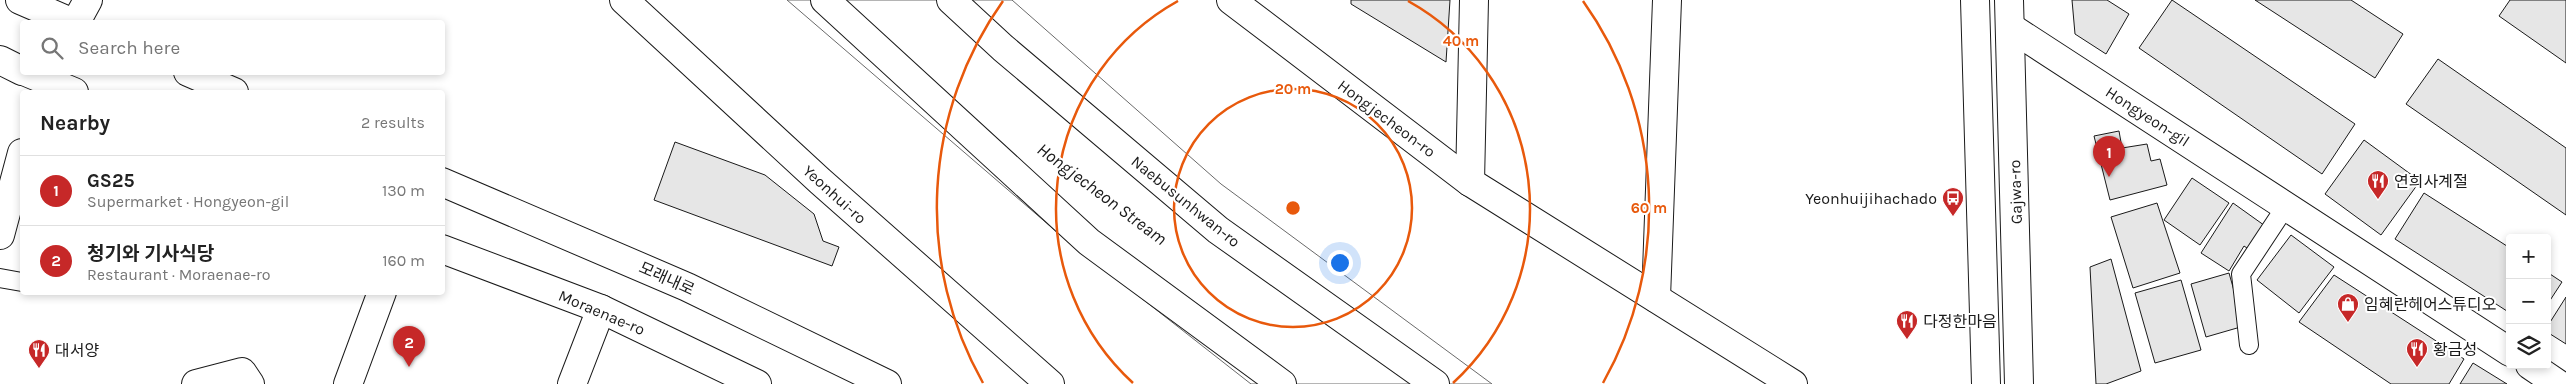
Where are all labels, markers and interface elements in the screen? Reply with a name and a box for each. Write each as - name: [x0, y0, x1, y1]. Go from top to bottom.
- search box: [20, 20, 445, 75]
- text: 40 m: [1443, 32, 1479, 50]
- icon: search: [38, 34, 66, 62]
- text: Search here: [78, 37, 180, 59]
- street label: Hongjecheon-ro: [1334, 76, 1439, 161]
- text: 20 m: [1275, 80, 1311, 98]
- street label: Hongyeon-gil: [2102, 82, 2193, 151]
- text: Nearby: [40, 111, 110, 135]
- text: 2 results: [361, 113, 425, 132]
- pin: 1: [2093, 136, 2125, 177]
- water label: Hongjecheon Stream: [1033, 138, 1171, 250]
- street label: Naebusunhwan-ro: [1127, 152, 1244, 251]
- street label: Gajwa-ro: [2005, 159, 2026, 225]
- street label: Yeonhui-ro: [799, 161, 870, 228]
- restaurant icon: 연희사계절: [2366, 169, 2390, 200]
- text: GS25: [87, 170, 135, 192]
- place label: 연희사계절: [2394, 172, 2468, 191]
- text: 1: [53, 181, 59, 200]
- text: 130 m: [382, 181, 425, 200]
- bus stop icon: Yeonhuijihachado: [1941, 186, 1965, 217]
- place label: Yeonhuijihachado: [1805, 189, 1937, 208]
- text: Supermarket · Hongyeon-gil: [87, 192, 289, 211]
- centre of rings: [1284, 199, 1302, 217]
- text: 60 m: [1631, 199, 1667, 217]
- map controls: [2506, 234, 2551, 369]
- button: +: [2506, 234, 2551, 279]
- text: 청기와 기사식당: [87, 243, 214, 265]
- your location: [1327, 250, 1353, 276]
- text: 2: [51, 251, 61, 270]
- text: 160 m: [382, 251, 425, 270]
- street label: 모래내로: [636, 258, 698, 299]
- text: Restaurant · Moraenae-ro: [87, 265, 271, 284]
- button: −: [2506, 279, 2551, 324]
- street label: Moraenae-ro: [556, 286, 648, 339]
- shop icon: 임혜란헤어스튜디오: [2336, 292, 2360, 323]
- place label: 임혜란헤어스튜디오: [2364, 295, 2496, 314]
- restaurant icon: 다정한마음: [1895, 309, 1919, 340]
- place label: 다정한마음: [1923, 312, 1997, 331]
- button: layers: [2506, 324, 2551, 369]
- pin: 2: [393, 326, 425, 367]
- restaurant icon: 황금성: [2405, 337, 2429, 368]
- restaurant icon: 대서양: [27, 338, 51, 369]
- place label: 황금성: [2433, 340, 2477, 359]
- place label: 대서양: [55, 341, 99, 360]

